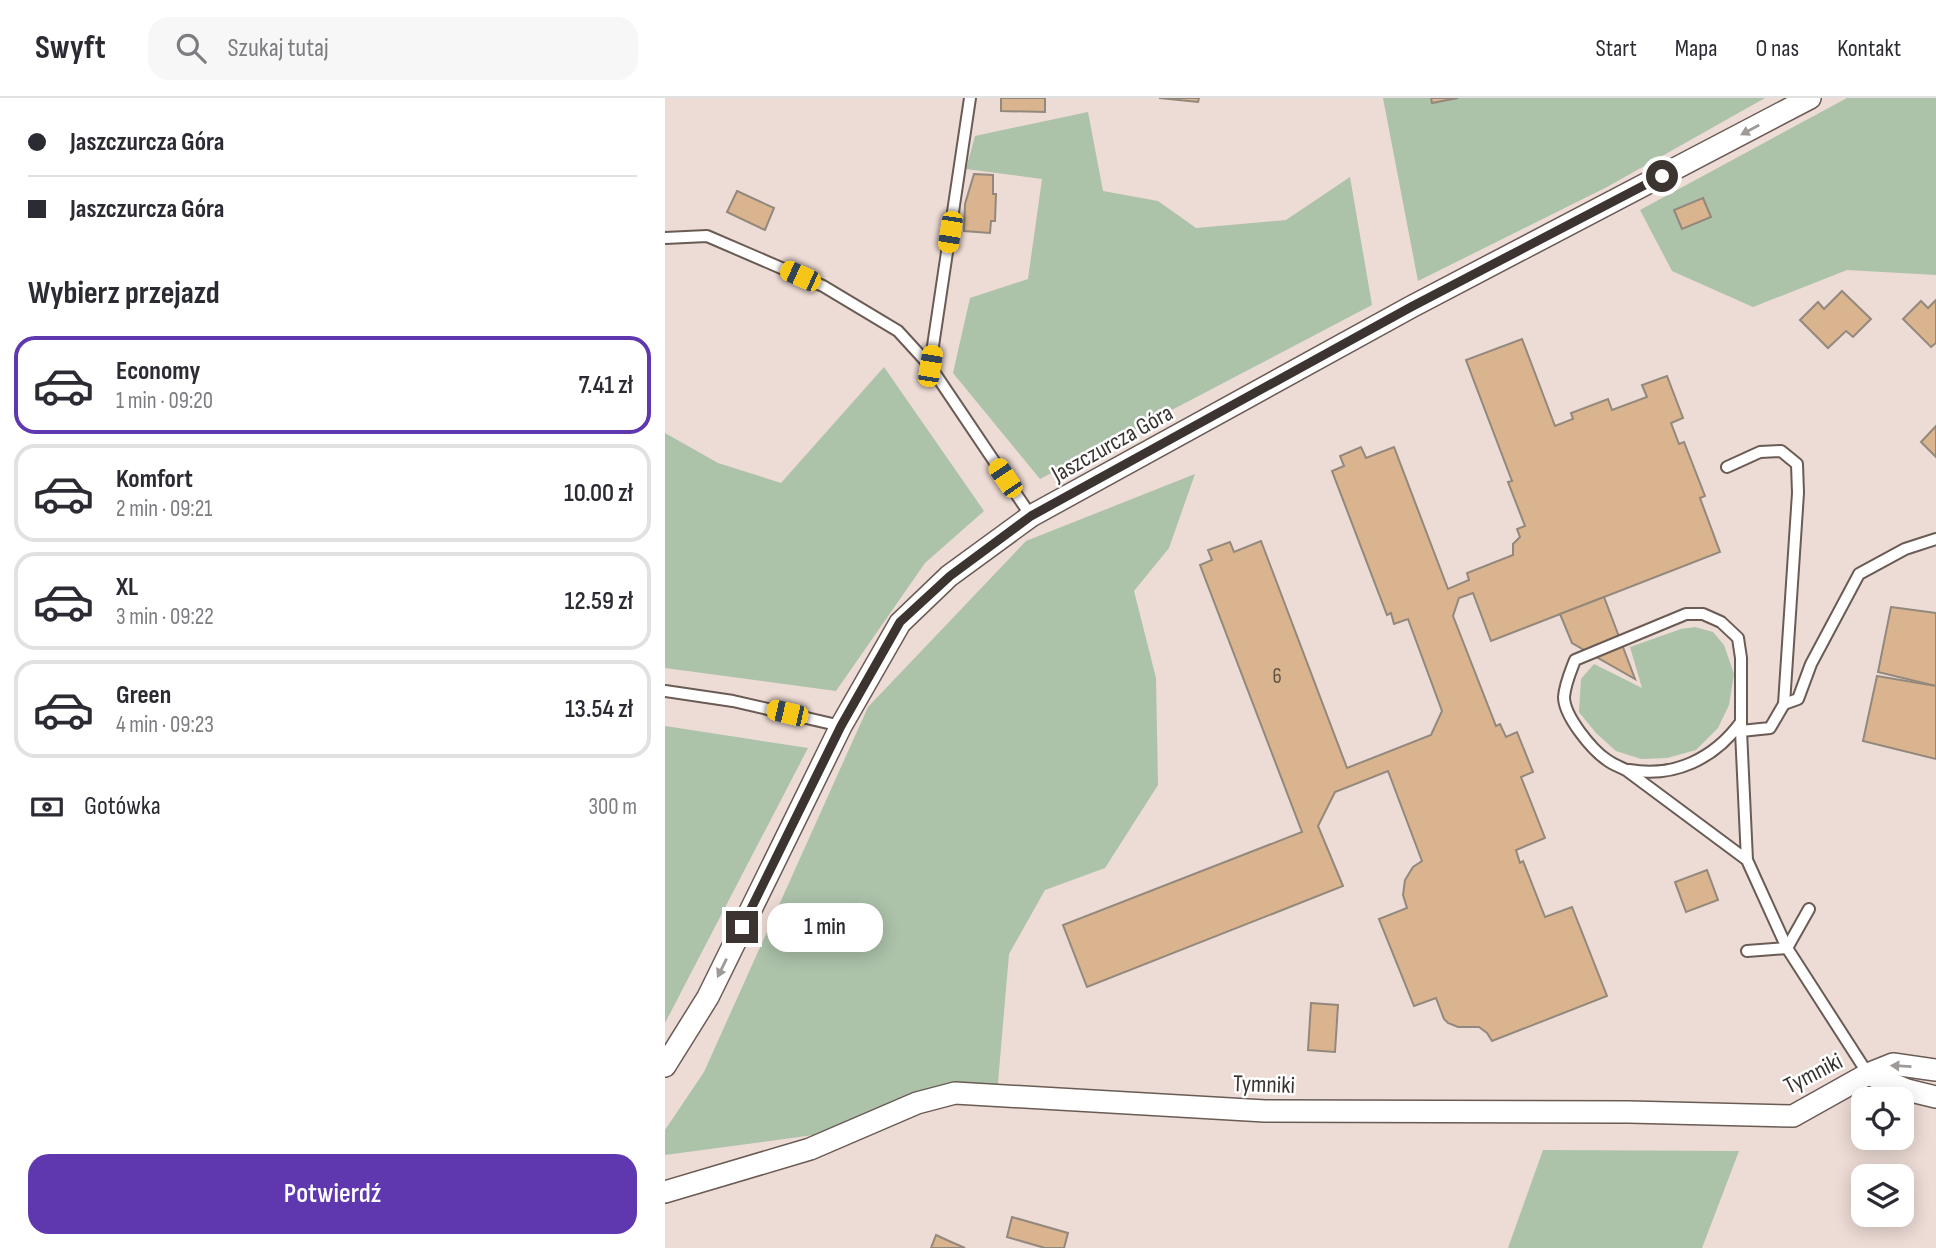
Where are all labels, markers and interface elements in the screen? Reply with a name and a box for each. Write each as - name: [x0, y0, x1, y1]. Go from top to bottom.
- search box: [148, 17, 638, 80]
- text: Swyft: [35, 28, 106, 68]
- icon: search: [172, 29, 210, 67]
- text: Szukaj tutaj: [228, 33, 329, 64]
- text: Start: [1596, 34, 1637, 63]
- text: Mapa: [1675, 34, 1717, 63]
- text: O nas: [1755, 34, 1799, 63]
- text: Kontakt: [1837, 34, 1901, 63]
- one-way arrow: [1739, 123, 1759, 135]
- text: Jaszczurcza Góra: [70, 127, 224, 158]
- route start: [1646, 160, 1678, 192]
- text: Jaszczurcza Góra: [70, 194, 224, 225]
- car: [937, 210, 964, 254]
- car: [777, 258, 824, 294]
- text: Wybierz przejazd: [28, 274, 220, 313]
- car: [917, 344, 944, 388]
- icon: car: [32, 354, 95, 417]
- text: Economy: [116, 356, 200, 387]
- text: 7.41 zł: [579, 370, 633, 401]
- text: 1 min · 09:20: [116, 387, 213, 415]
- street label: Jaszczurcza Góra: [1046, 398, 1178, 489]
- car: [985, 455, 1026, 501]
- icon: car: [32, 462, 95, 525]
- text: Komfort: [116, 464, 193, 495]
- text: 10.00 zł: [564, 478, 633, 509]
- text: 2 min · 09:21: [116, 495, 212, 523]
- icon: car: [32, 570, 95, 633]
- text: XL: [116, 572, 138, 603]
- text: 12.59 zł: [564, 586, 633, 617]
- text: 3 min · 09:22: [116, 603, 214, 631]
- house number: 6: [1272, 664, 1282, 689]
- icon: car: [32, 678, 95, 741]
- text: Green: [116, 680, 171, 711]
- text: 13.54 zł: [565, 694, 633, 725]
- car: [765, 698, 810, 728]
- text: 4 min · 09:23: [116, 711, 214, 739]
- icon: cash: [28, 788, 66, 826]
- text: Gotówka: [84, 791, 161, 822]
- text: 300 m: [588, 793, 637, 821]
- callout: 1 min: [767, 902, 882, 952]
- route end: [726, 911, 758, 943]
- text: 1 min: [804, 913, 846, 941]
- one-way arrow: [716, 958, 728, 978]
- street label: Tymniki: [1779, 1046, 1847, 1100]
- one-way arrow: [1890, 1061, 1912, 1072]
- street label: Tymniki: [1233, 1069, 1295, 1100]
- map controls: [1851, 1087, 1914, 1227]
- button: locate: [1851, 1087, 1914, 1150]
- button: Potwierdź: [28, 1154, 637, 1234]
- button: layers: [1851, 1164, 1914, 1227]

